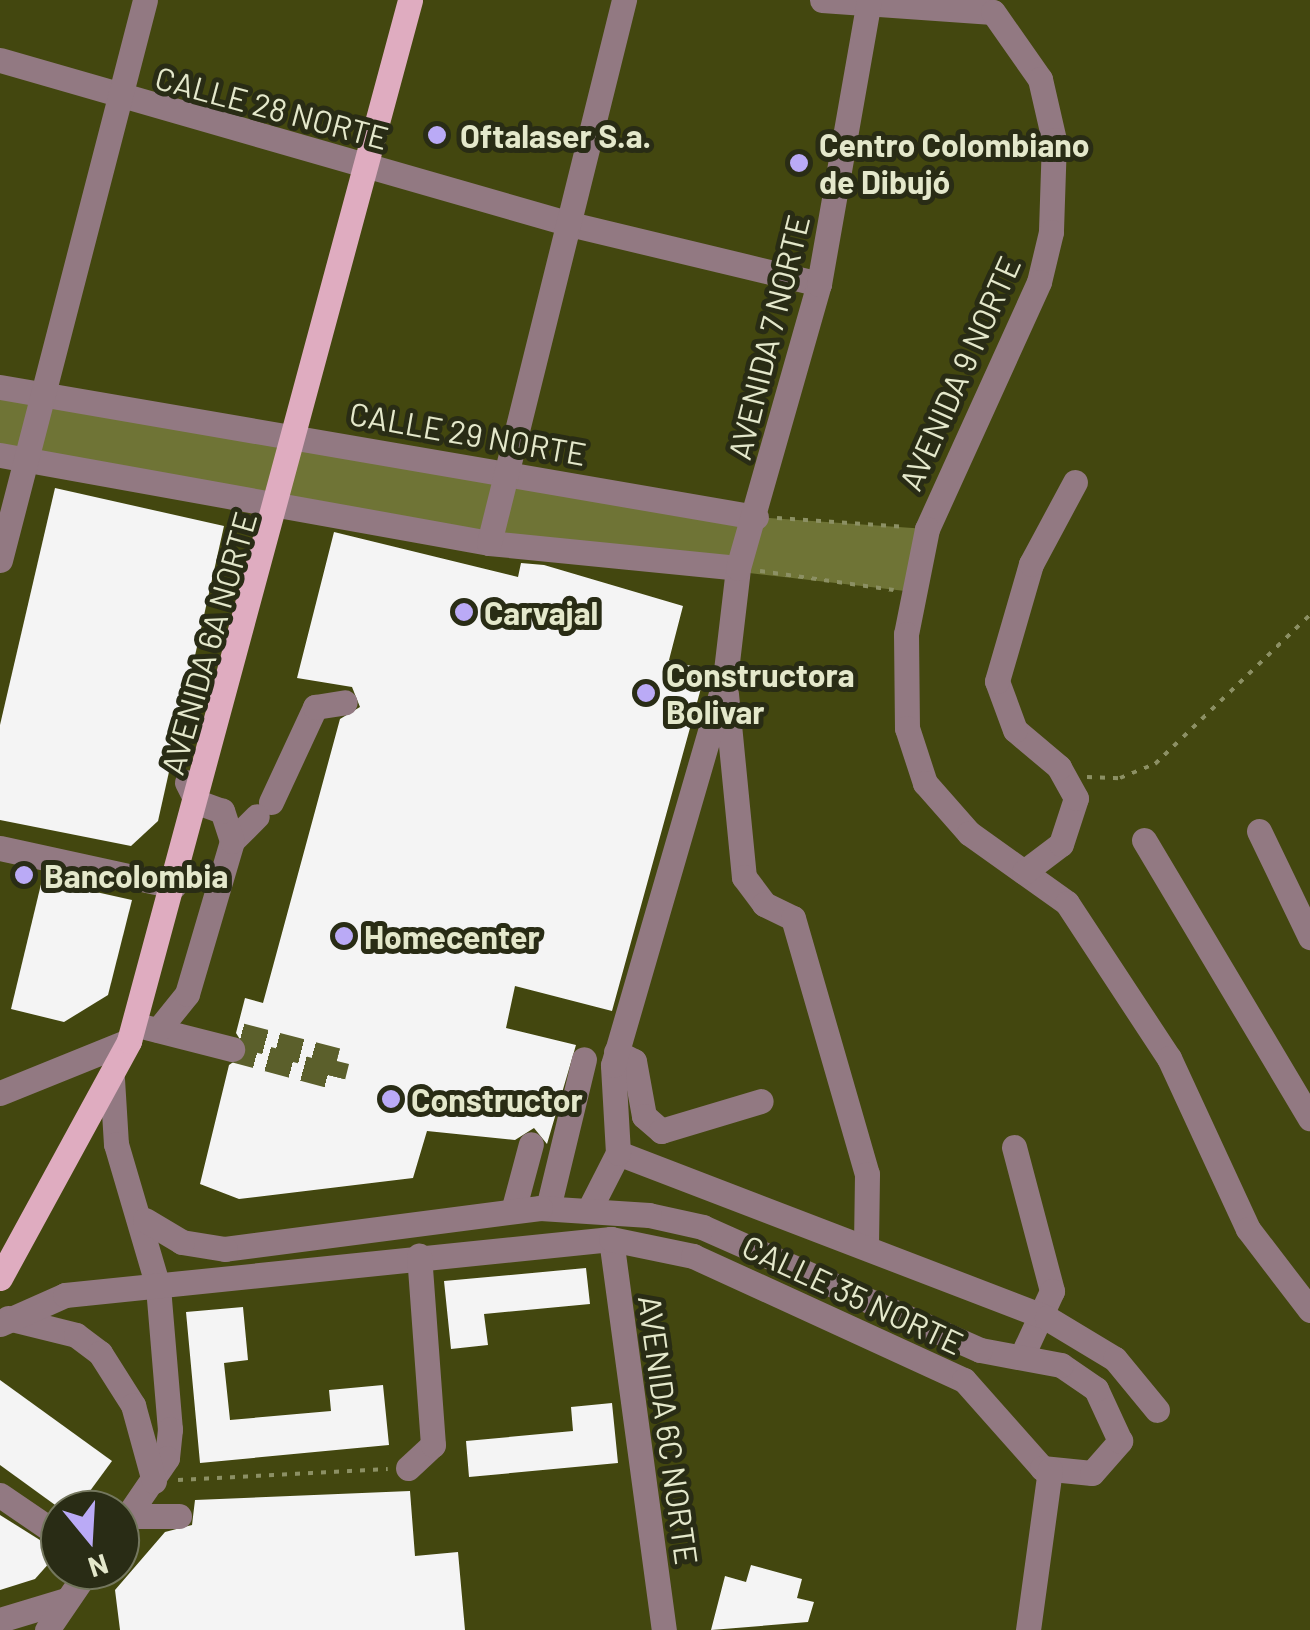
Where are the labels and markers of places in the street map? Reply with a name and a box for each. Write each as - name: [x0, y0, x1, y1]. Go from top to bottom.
- place label: Oftalaser S.a.: [460, 116, 651, 154]
- marker: Oftalaser S.a.: [424, 122, 450, 148]
- place label: Centro Colombiano de Dibujó: [819, 126, 1090, 201]
- marker: Centro Colombiano de Dibujó: [788, 152, 810, 174]
- place label: Carvajal: [484, 593, 598, 631]
- marker: Carvajal: [453, 601, 475, 623]
- place label: Constructora Bolivar: [666, 656, 855, 731]
- marker: Constructora Bolivar: [635, 682, 657, 704]
- place label: Bancolombia: [44, 856, 228, 894]
- marker: Bancolombia: [13, 864, 35, 886]
- place label: Homecenter: [364, 917, 540, 955]
- marker: Homecenter: [333, 925, 355, 947]
- place label: Constructor: [411, 1080, 583, 1118]
- marker: Constructor: [380, 1088, 402, 1110]

